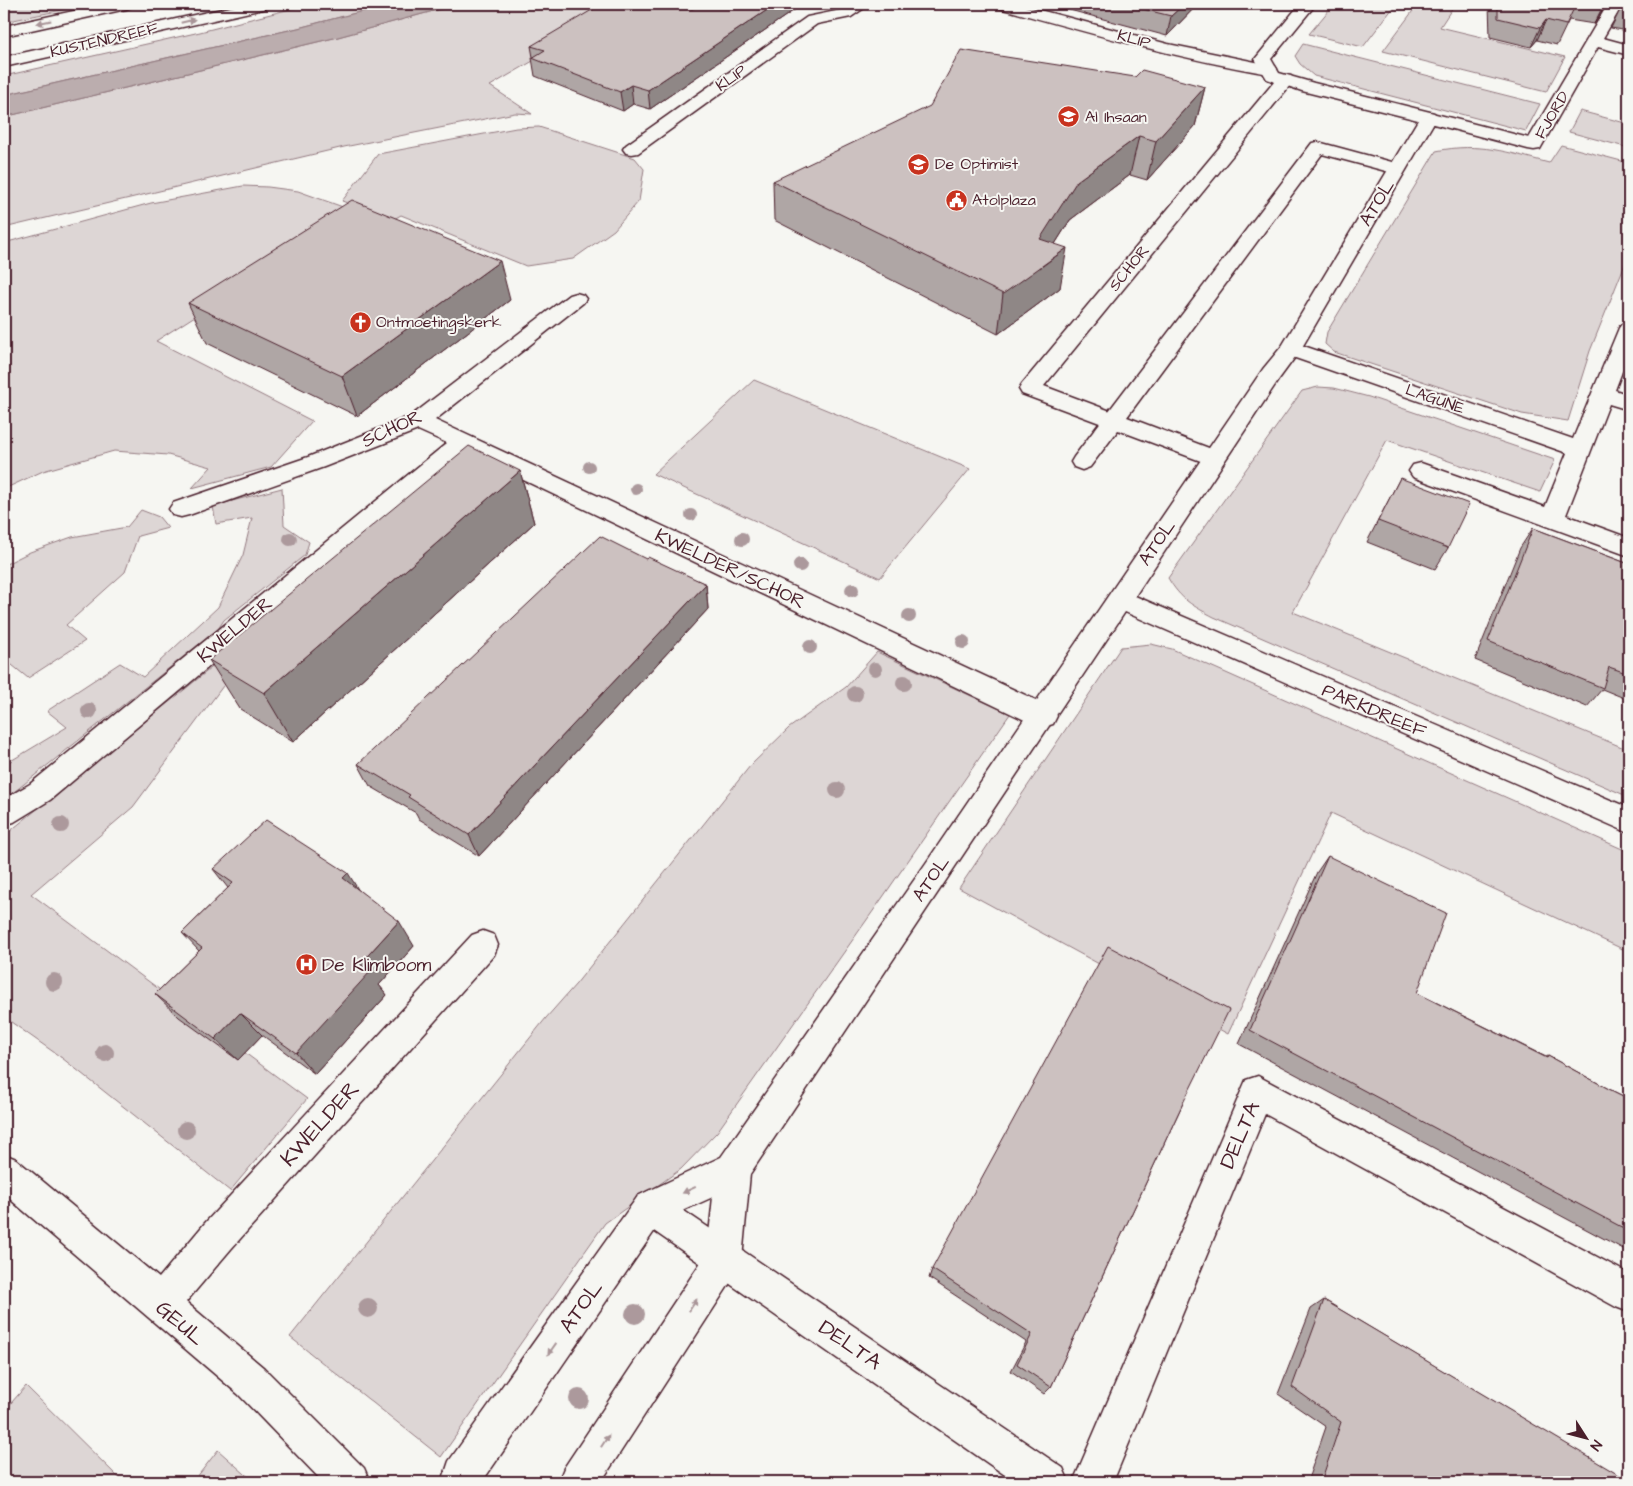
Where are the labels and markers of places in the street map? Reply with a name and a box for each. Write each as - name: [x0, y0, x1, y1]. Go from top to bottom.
- school or university icon: Al Ihsaan: [1057, 105, 1081, 129]
- place label: Al Ihsaan: [1085, 106, 1147, 128]
- school or university icon: De Optimist: [907, 152, 931, 176]
- place label: De Optimist: [935, 153, 1019, 175]
- public building icon: Atolplaza: [944, 188, 968, 212]
- place label: Atolplaza: [972, 189, 1036, 211]
- church icon: Ontmoetingskerk: [348, 310, 372, 334]
- place label: Ontmoetingskerk: [376, 311, 502, 334]
- place label: De Klimboom: [322, 952, 431, 979]
- hospital icon: De Klimboom: [294, 953, 318, 977]

